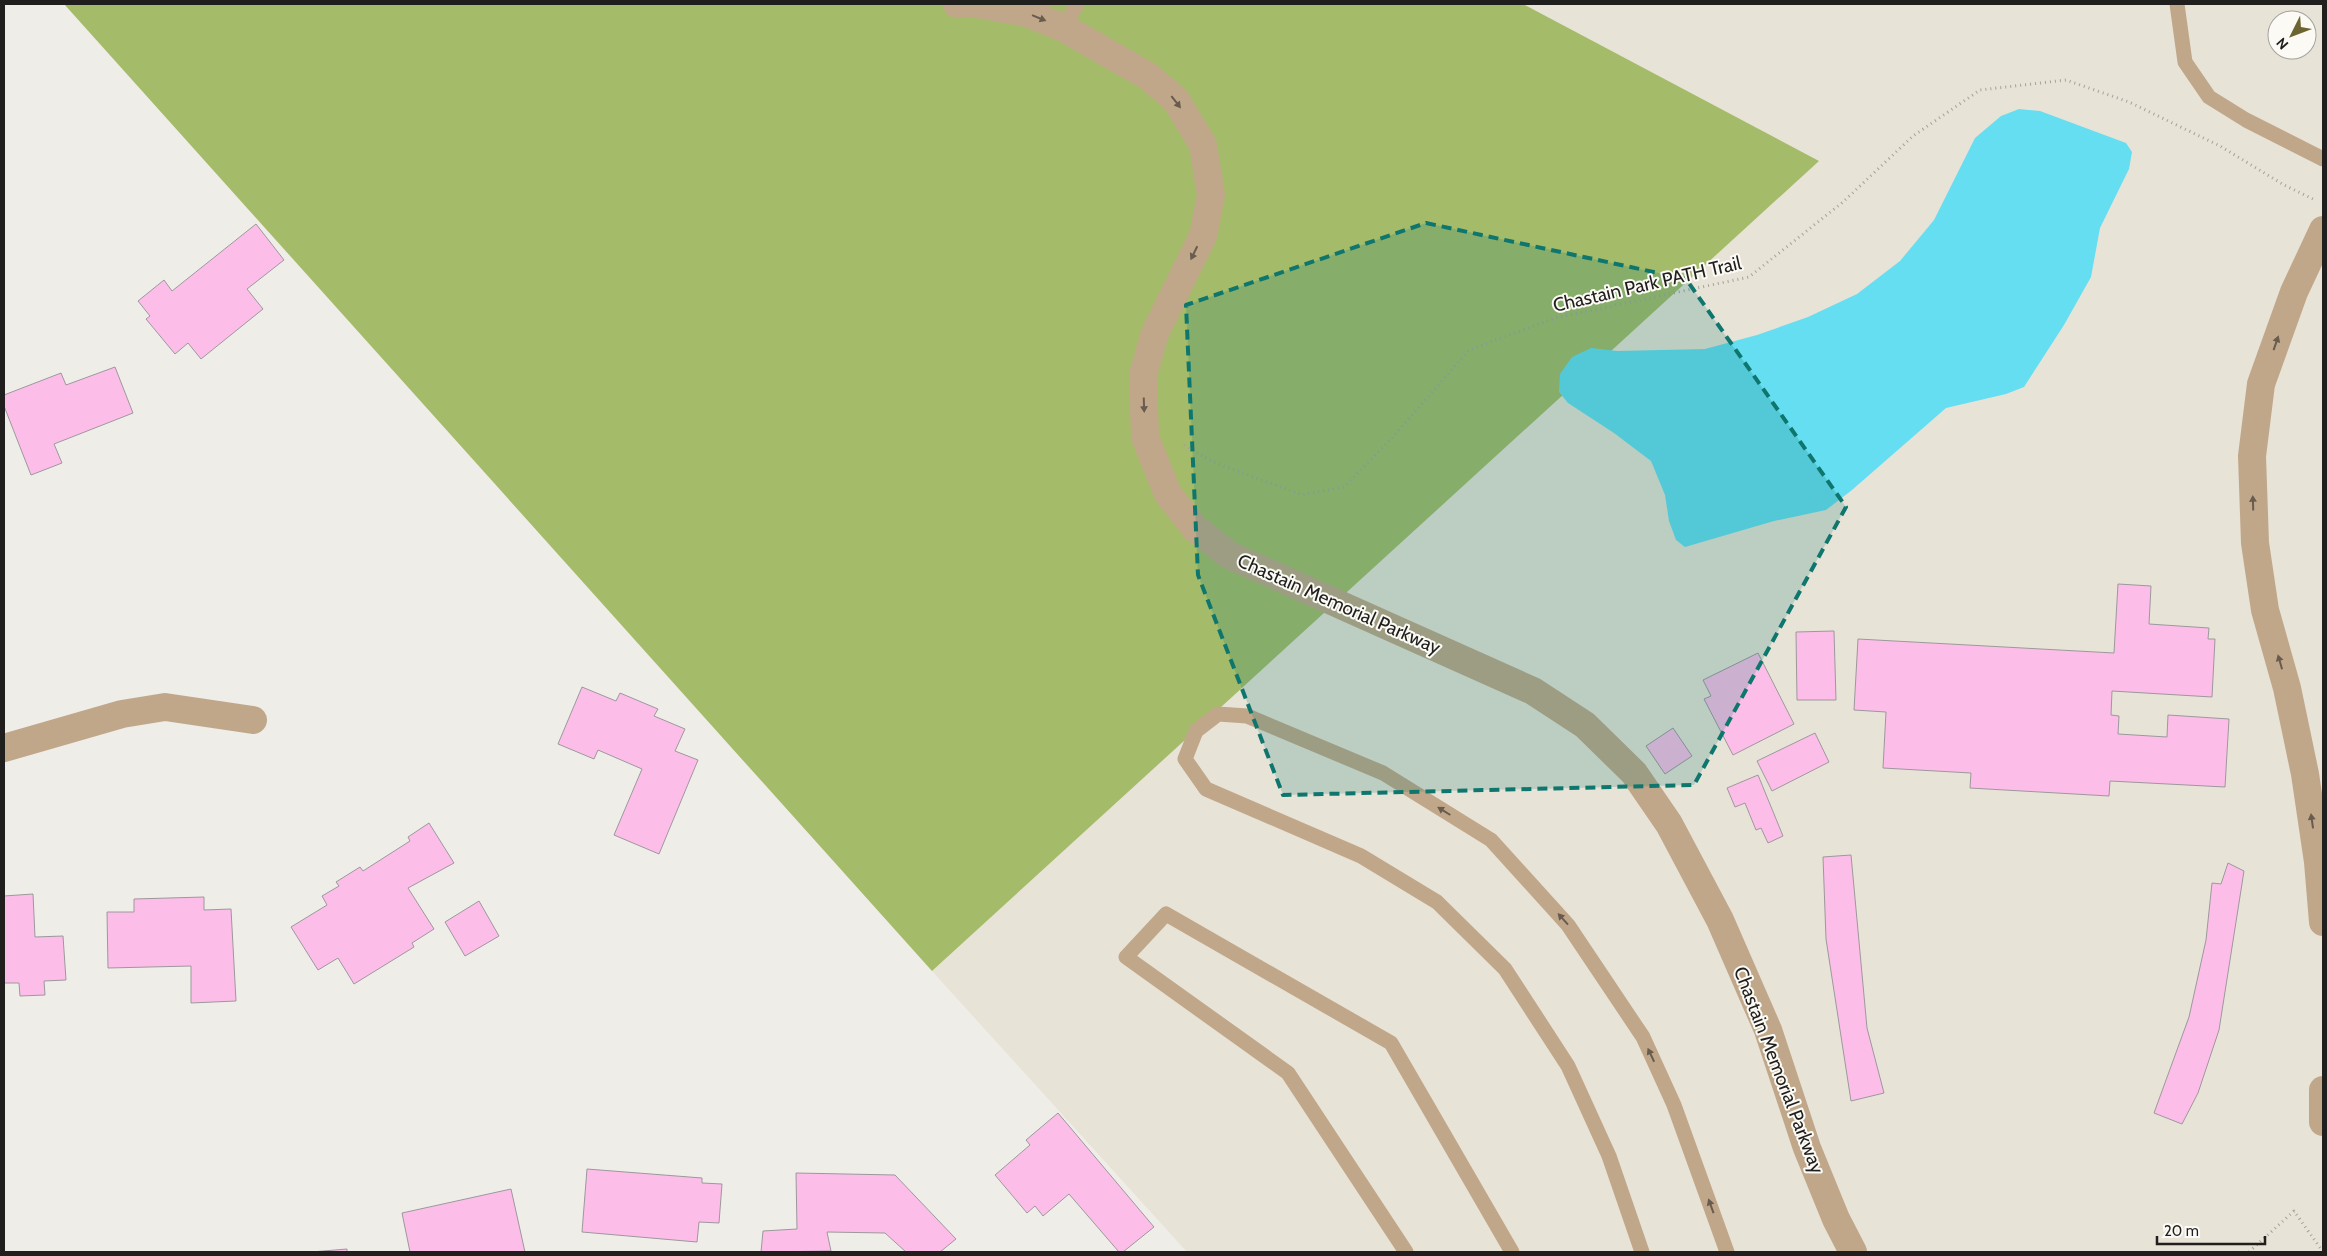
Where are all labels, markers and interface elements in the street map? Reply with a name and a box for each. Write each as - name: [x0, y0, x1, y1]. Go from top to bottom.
- north arrow: [2267, 10, 2317, 60]
- one-way arrow: [1032, 14, 1046, 22]
- text: N: [2272, 34, 2292, 53]
- one-way arrow: [1171, 95, 1181, 109]
- one-way arrow: [1190, 246, 1198, 260]
- street label: Chastain Park PATH Trail: [1551, 251, 1744, 317]
- one-way arrow: [2272, 335, 2280, 350]
- one-way arrow: [1141, 397, 1149, 413]
- one-way arrow: [2249, 494, 2257, 510]
- street label: Chastain Memorial Parkway: [1234, 549, 1444, 659]
- one-way arrow: [2276, 655, 2284, 670]
- one-way arrow: [1437, 806, 1450, 816]
- one-way arrow: [2308, 813, 2316, 829]
- one-way arrow: [1557, 914, 1569, 926]
- street label: Chastain Memorial Parkway: [1729, 963, 1829, 1177]
- one-way arrow: [1647, 1048, 1655, 1062]
- one-way arrow: [1707, 1199, 1714, 1214]
- scale bar: [2157, 1214, 2264, 1246]
- text: 20 m: [2164, 1222, 2199, 1240]

